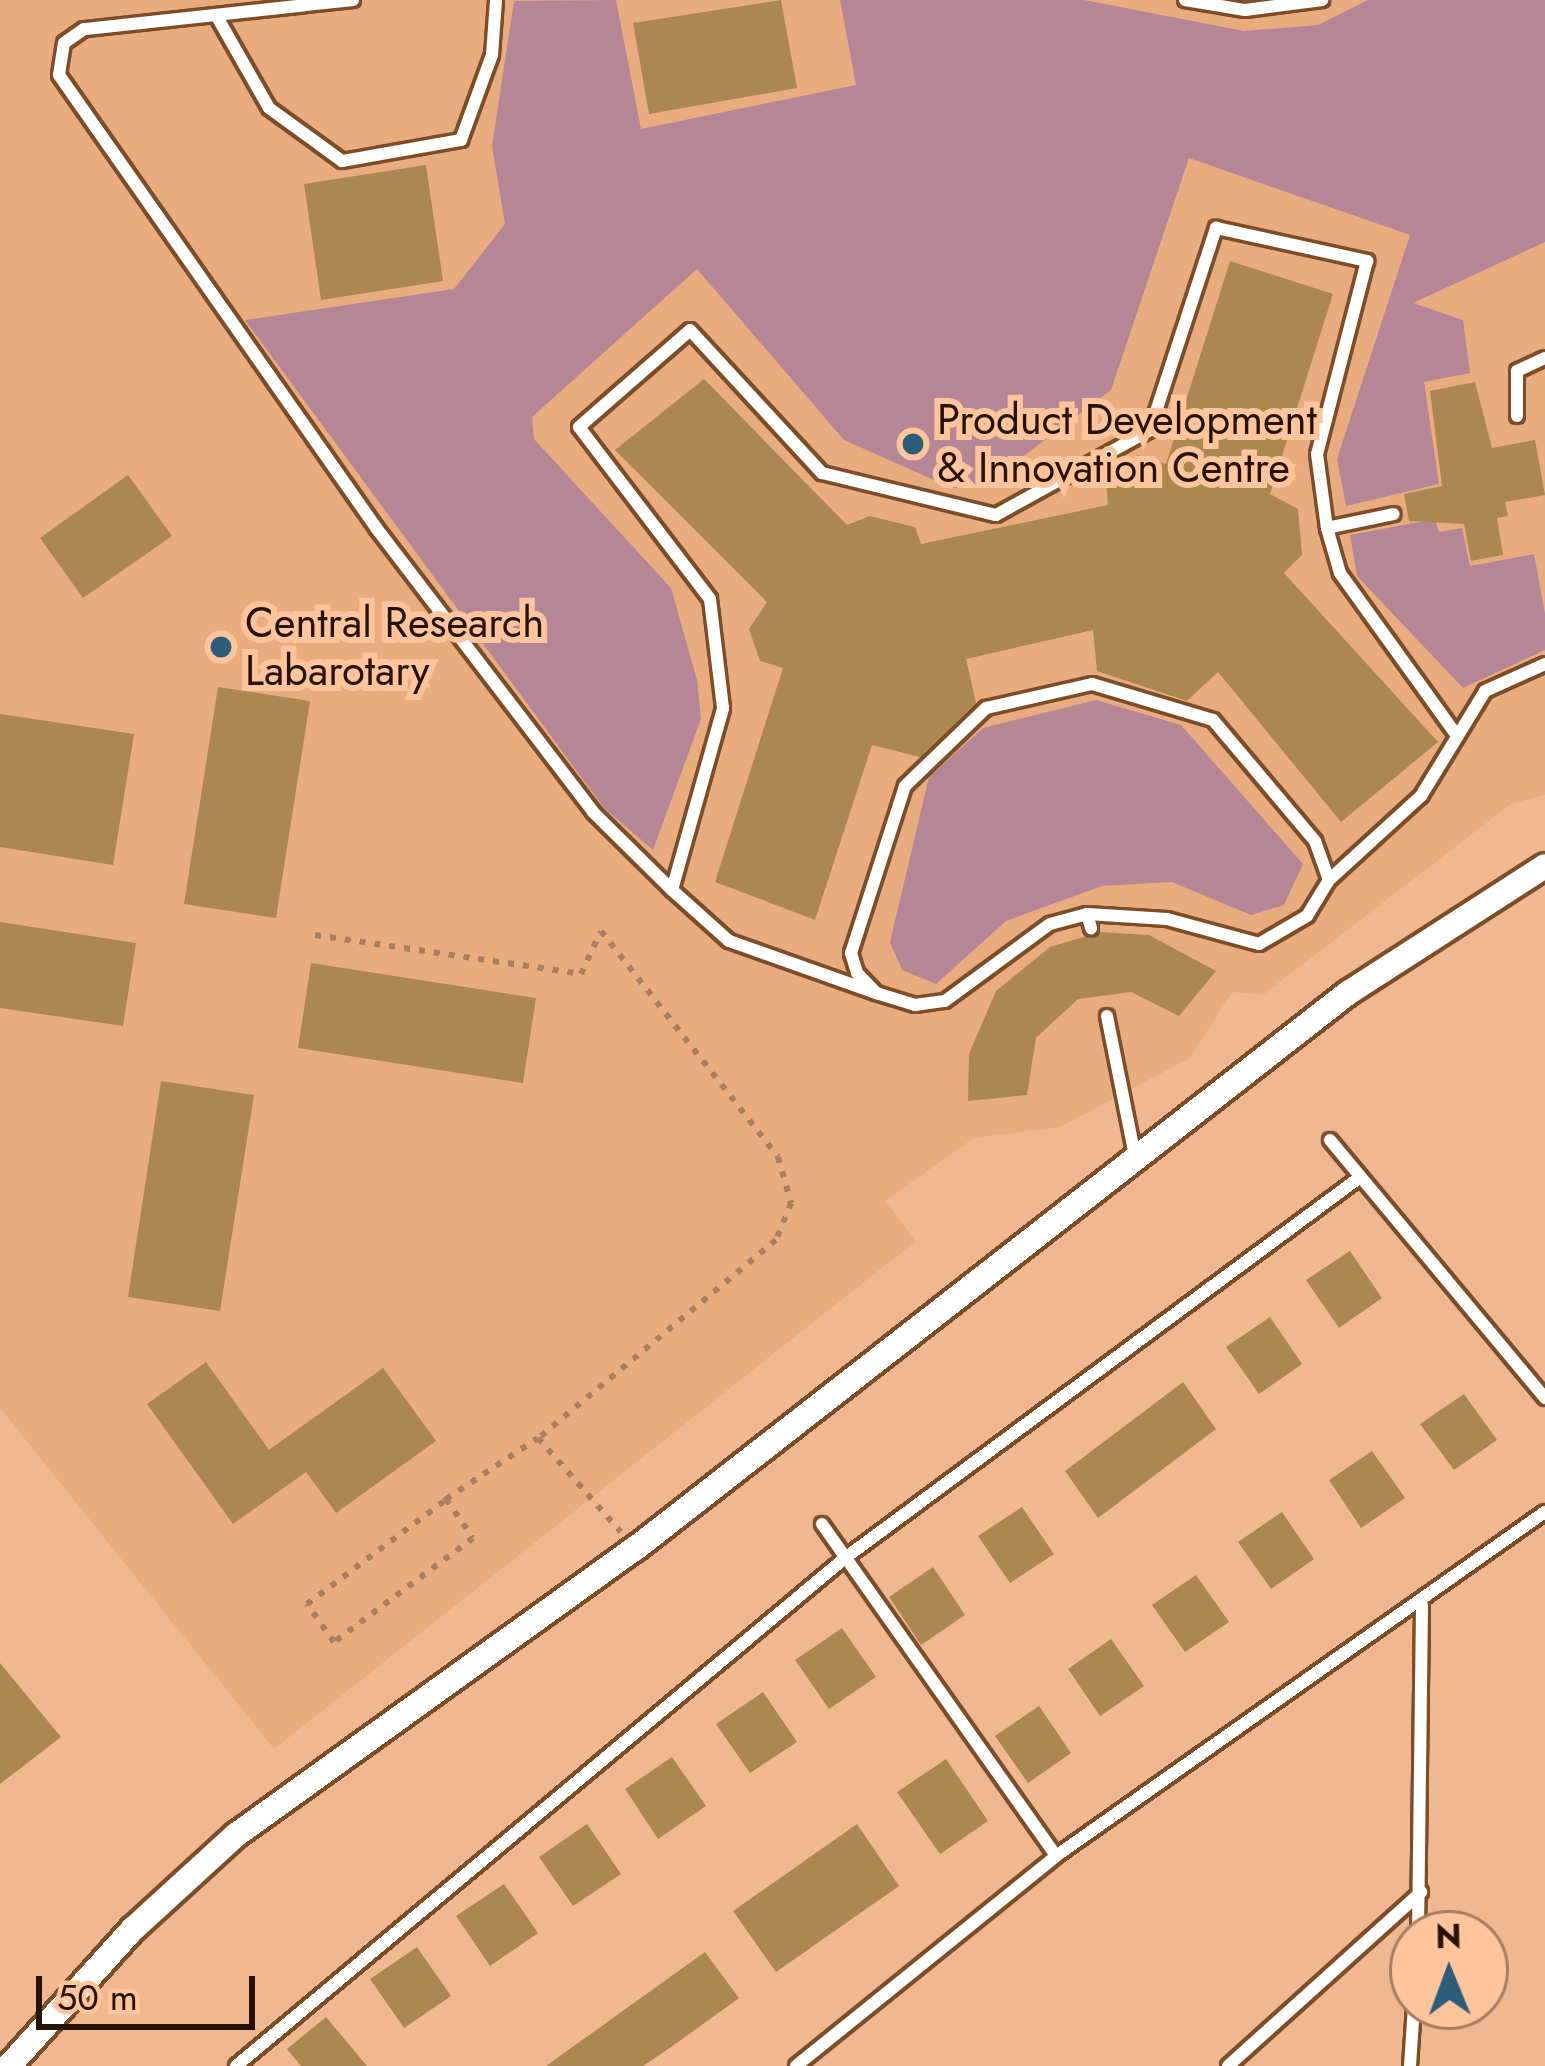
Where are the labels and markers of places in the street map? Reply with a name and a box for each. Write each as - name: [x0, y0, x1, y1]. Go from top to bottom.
- place label: Product Development & Innovation Centre: [937, 395, 1317, 494]
- marker: Product Development & Innovation Centre: [900, 431, 926, 457]
- place label: Central Research Labarotary: [245, 598, 544, 696]
- marker: Central Research Labarotary: [208, 634, 234, 660]

